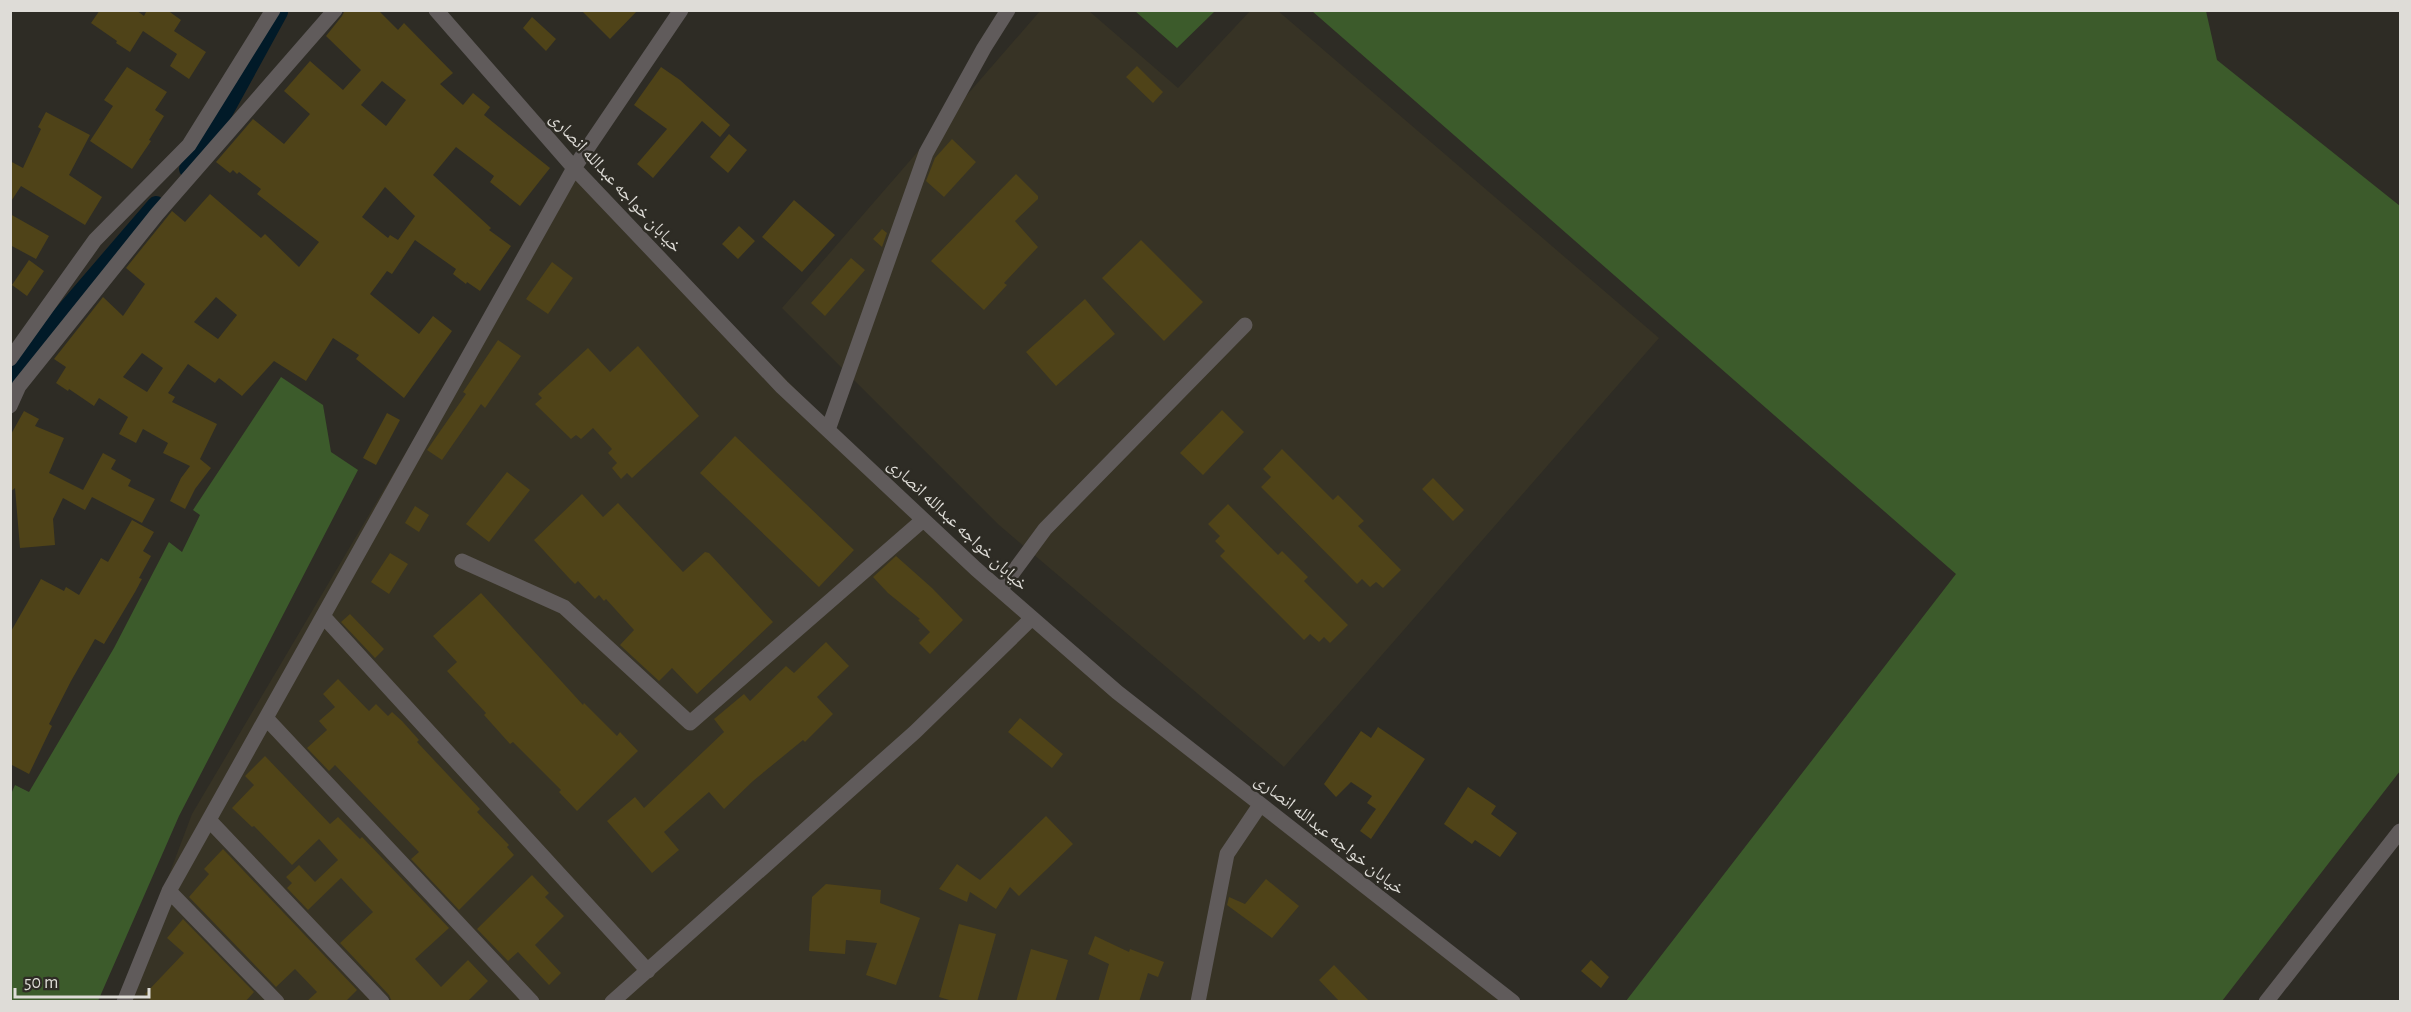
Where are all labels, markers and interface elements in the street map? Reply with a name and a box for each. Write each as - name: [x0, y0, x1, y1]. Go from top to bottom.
- street label: خیابان خواجه عبدالله انصاری: [545, 109, 685, 257]
- street label: خیابان خواجه عبدالله انصاری: [883, 455, 1031, 595]
- street label: خیابان خواجه عبدالله انصاری: [1251, 771, 1408, 899]
- scale bar: [15, 961, 148, 999]
- text: 50 m: [24, 974, 58, 992]

